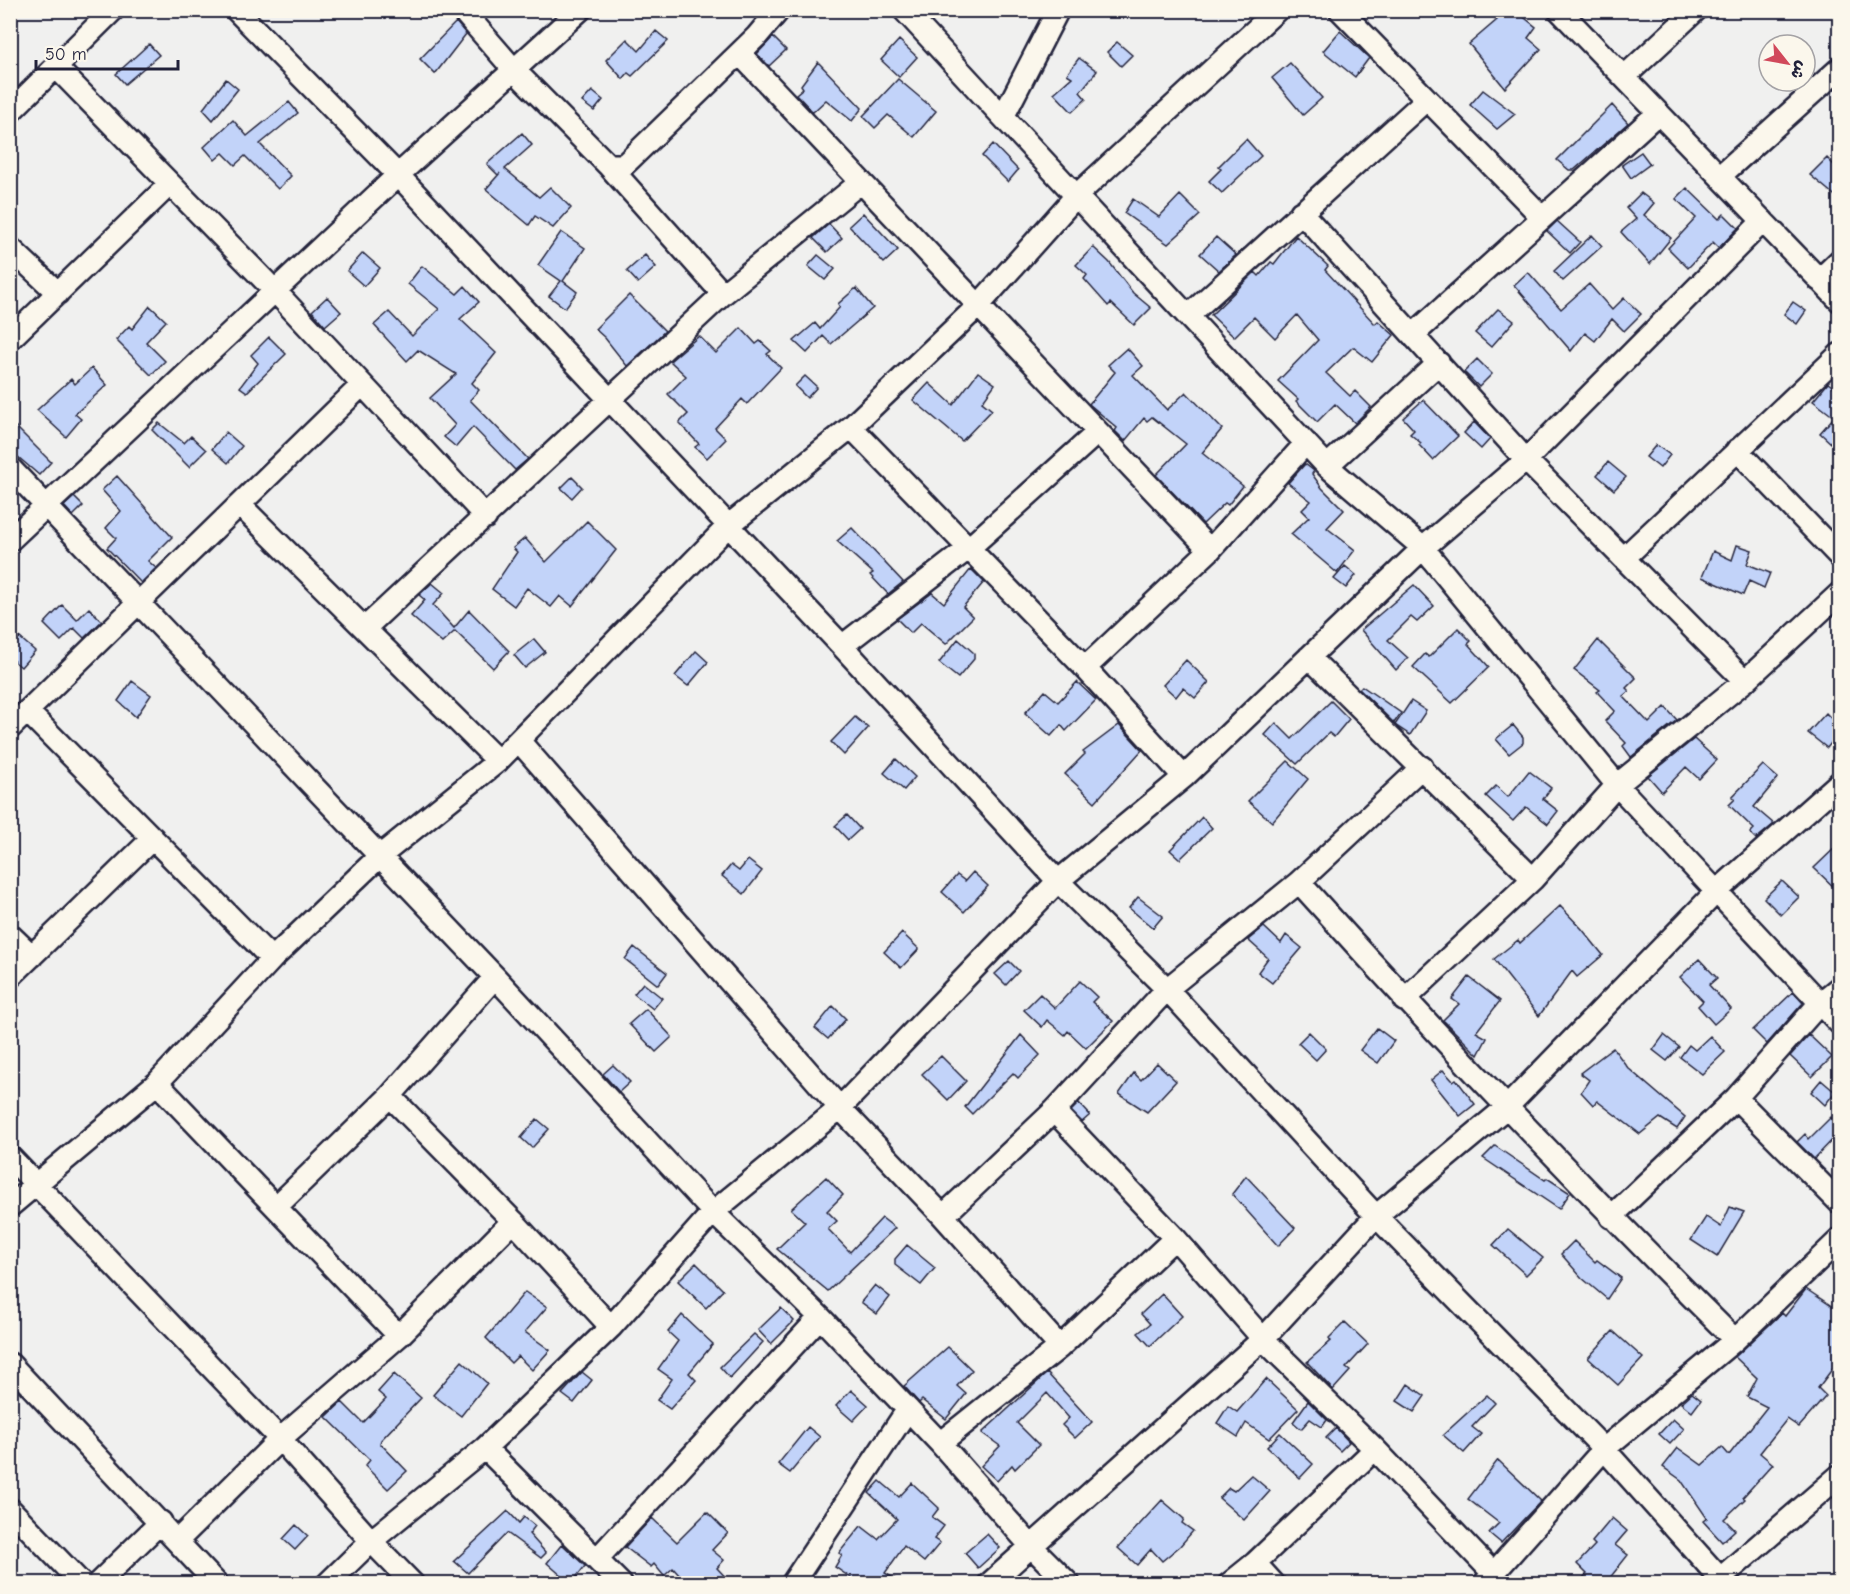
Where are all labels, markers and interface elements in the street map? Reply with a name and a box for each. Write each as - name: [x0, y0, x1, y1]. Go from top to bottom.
- scale bar: [36, 33, 178, 71]
- north arrow: [1757, 33, 1817, 93]
- text: 50 m: [45, 44, 87, 65]
- text: ش: [1787, 58, 1811, 82]

